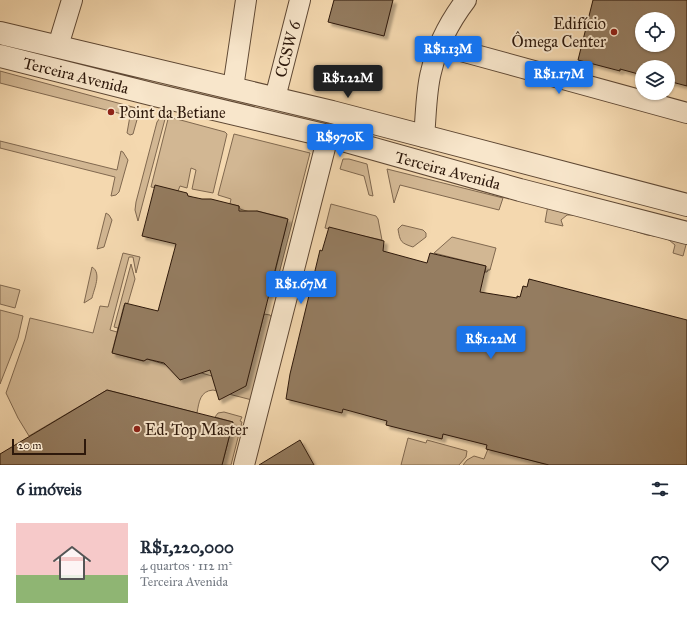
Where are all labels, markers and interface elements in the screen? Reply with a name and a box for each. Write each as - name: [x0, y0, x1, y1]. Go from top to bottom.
- map controls: [635, 12, 675, 100]
- button: locate: [635, 12, 675, 52]
- place label: Edifício Ômega Center: [512, 14, 606, 52]
- street label: CCSW 6: [271, 18, 304, 80]
- marker: Edifício Ômega Center: [609, 27, 619, 37]
- pin: R$1.13M: [411, 36, 485, 70]
- text: R$1.13M: [424, 41, 472, 57]
- street label: Terceira Avenida: [21, 53, 131, 98]
- button: layers: [635, 60, 675, 100]
- pin: R$1.17M: [522, 61, 596, 95]
- pin: R$1.22M: [311, 65, 385, 99]
- text: R$1.17M: [534, 66, 584, 82]
- text: R$1.22M: [323, 70, 373, 86]
- place label: Point da Betiane: [119, 103, 226, 122]
- marker: Point da Betiane: [106, 107, 116, 117]
- pin: R$970K: [307, 124, 373, 158]
- text: R$970K: [316, 129, 364, 145]
- street label: Terceira Avenida: [393, 147, 503, 194]
- pin: R$1.67M: [264, 271, 338, 305]
- text: R$1.67M: [275, 276, 327, 292]
- pin: R$1.22M: [454, 326, 528, 360]
- text: R$1.22M: [466, 331, 516, 347]
- place label: Ed. Top Master: [145, 420, 248, 439]
- marker: Ed. Top Master: [132, 424, 142, 434]
- scale bar: [12, 437, 86, 456]
- text: 20 m: [18, 439, 41, 452]
- icon: filters: [649, 478, 671, 500]
- text: 6 imóveis: [16, 479, 82, 500]
- text: R$1,220,000: [140, 537, 234, 558]
- icon: home: [48, 539, 96, 587]
- icon: heart: [649, 552, 671, 574]
- text: 4 quartos · 112 m²: [140, 558, 232, 574]
- text: Terceira Avenida: [140, 574, 228, 590]

